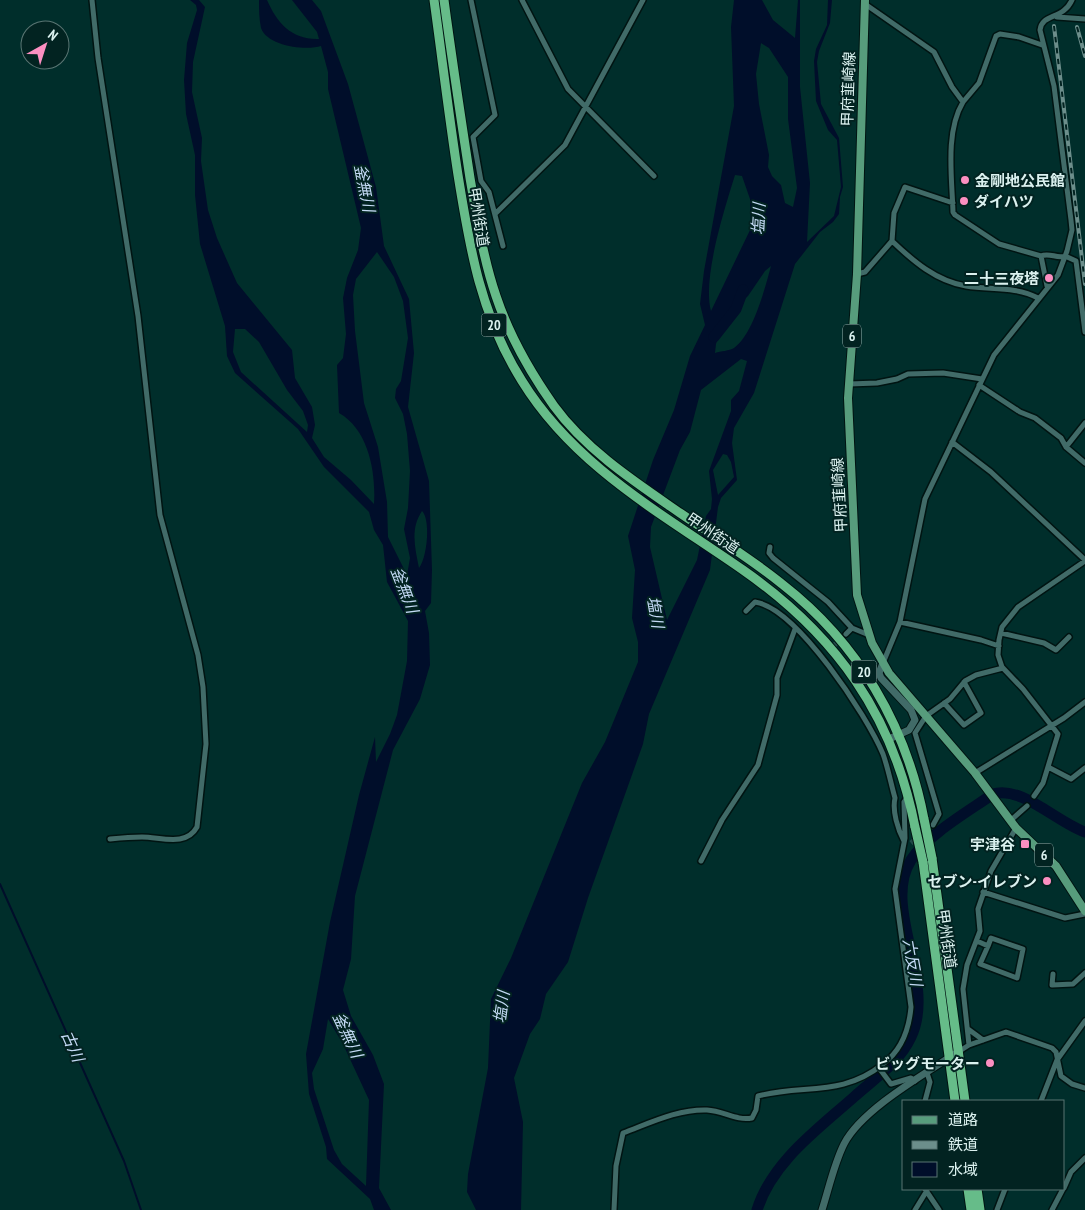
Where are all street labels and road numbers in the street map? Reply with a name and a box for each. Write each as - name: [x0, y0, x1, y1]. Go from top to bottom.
- street label: 甲府韮崎線: [837, 51, 859, 127]
- street label: 甲州街道: [465, 186, 493, 248]
- road number: 20: [482, 314, 506, 336]
- road number: 6: [843, 324, 861, 348]
- street label: 甲府韮崎線: [828, 457, 850, 533]
- street label: 甲州街道: [683, 508, 743, 558]
- road number: 20: [852, 660, 876, 684]
- road number: 6: [1035, 844, 1053, 866]
- street label: 甲州街道: [933, 908, 961, 970]

